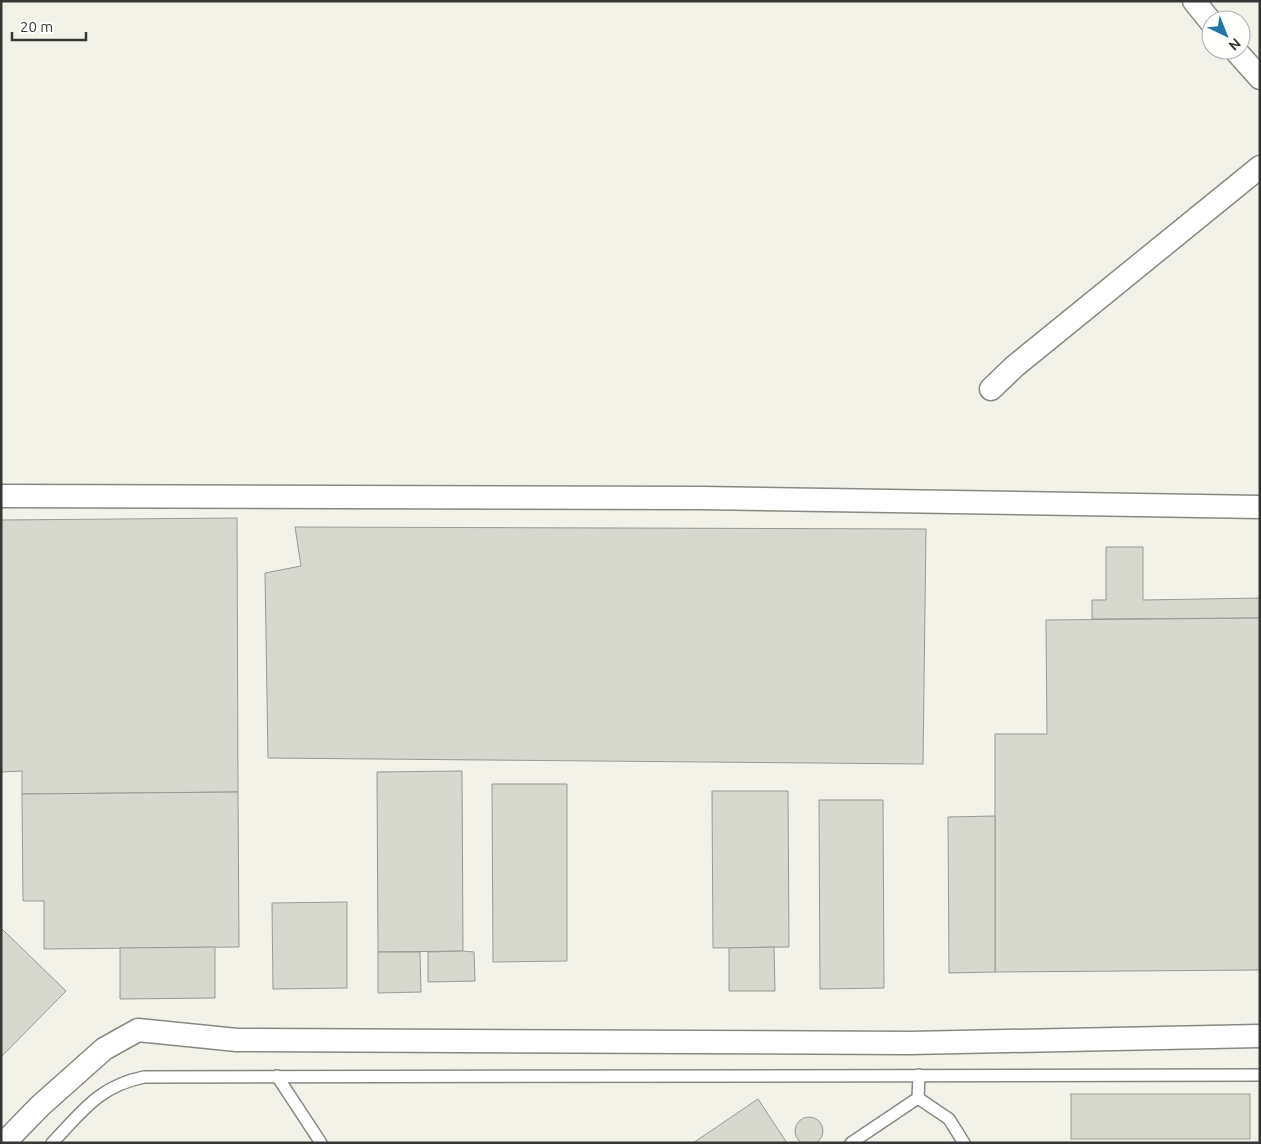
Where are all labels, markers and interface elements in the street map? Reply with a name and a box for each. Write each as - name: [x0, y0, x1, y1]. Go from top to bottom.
- scale bar: [12, 10, 86, 42]
- north arrow: [1201, 10, 1251, 60]
- text: 20 m: [20, 18, 53, 35]
- text: N: [1226, 35, 1244, 54]

